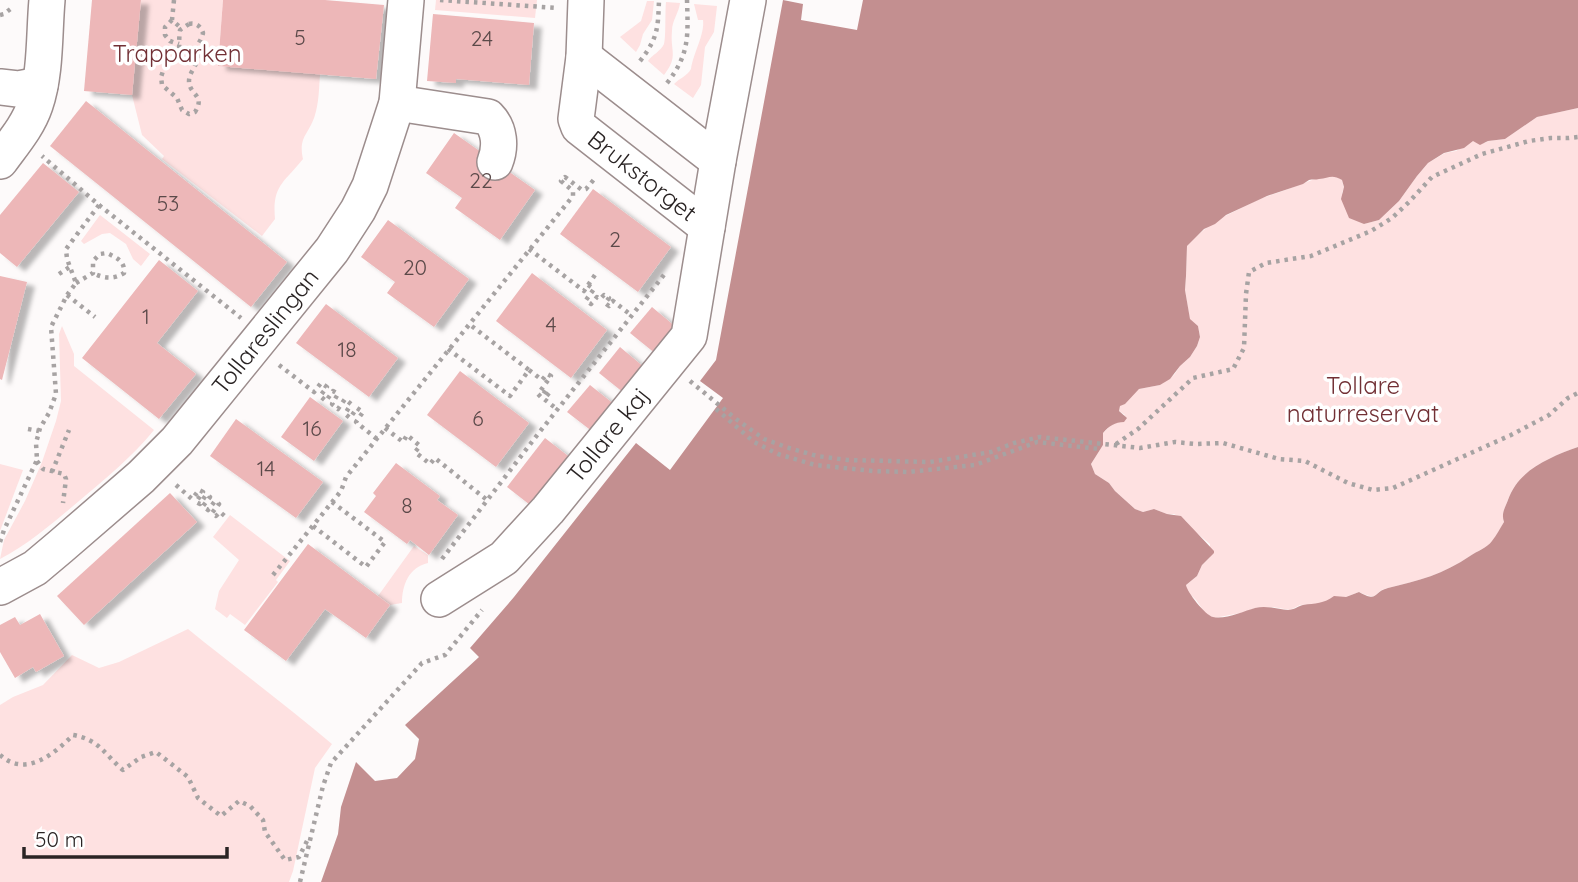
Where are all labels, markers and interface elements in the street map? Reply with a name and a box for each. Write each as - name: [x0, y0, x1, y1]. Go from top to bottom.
- house number: 5: [294, 24, 306, 50]
- house number: 24: [471, 25, 493, 51]
- park label: Trapparken: [112, 38, 242, 68]
- street label: Brukstorget: [582, 124, 703, 227]
- house number: 22: [469, 167, 493, 193]
- house number: 53: [157, 190, 179, 216]
- house number: 2: [609, 226, 621, 252]
- house number: 20: [403, 254, 427, 280]
- street label: Tollareslingan: [205, 262, 325, 400]
- house number: 1: [142, 303, 150, 329]
- house number: 4: [545, 311, 557, 337]
- house number: 18: [337, 336, 357, 362]
- park label: Tollare naturreservat: [1287, 370, 1439, 428]
- street label: Tollare kaj: [560, 381, 655, 489]
- house number: 6: [472, 405, 484, 431]
- house number: 16: [302, 415, 322, 441]
- house number: 14: [257, 455, 275, 481]
- house number: 8: [401, 492, 413, 518]
- scale bar: [24, 816, 228, 860]
- text: 50 m: [35, 826, 84, 852]

